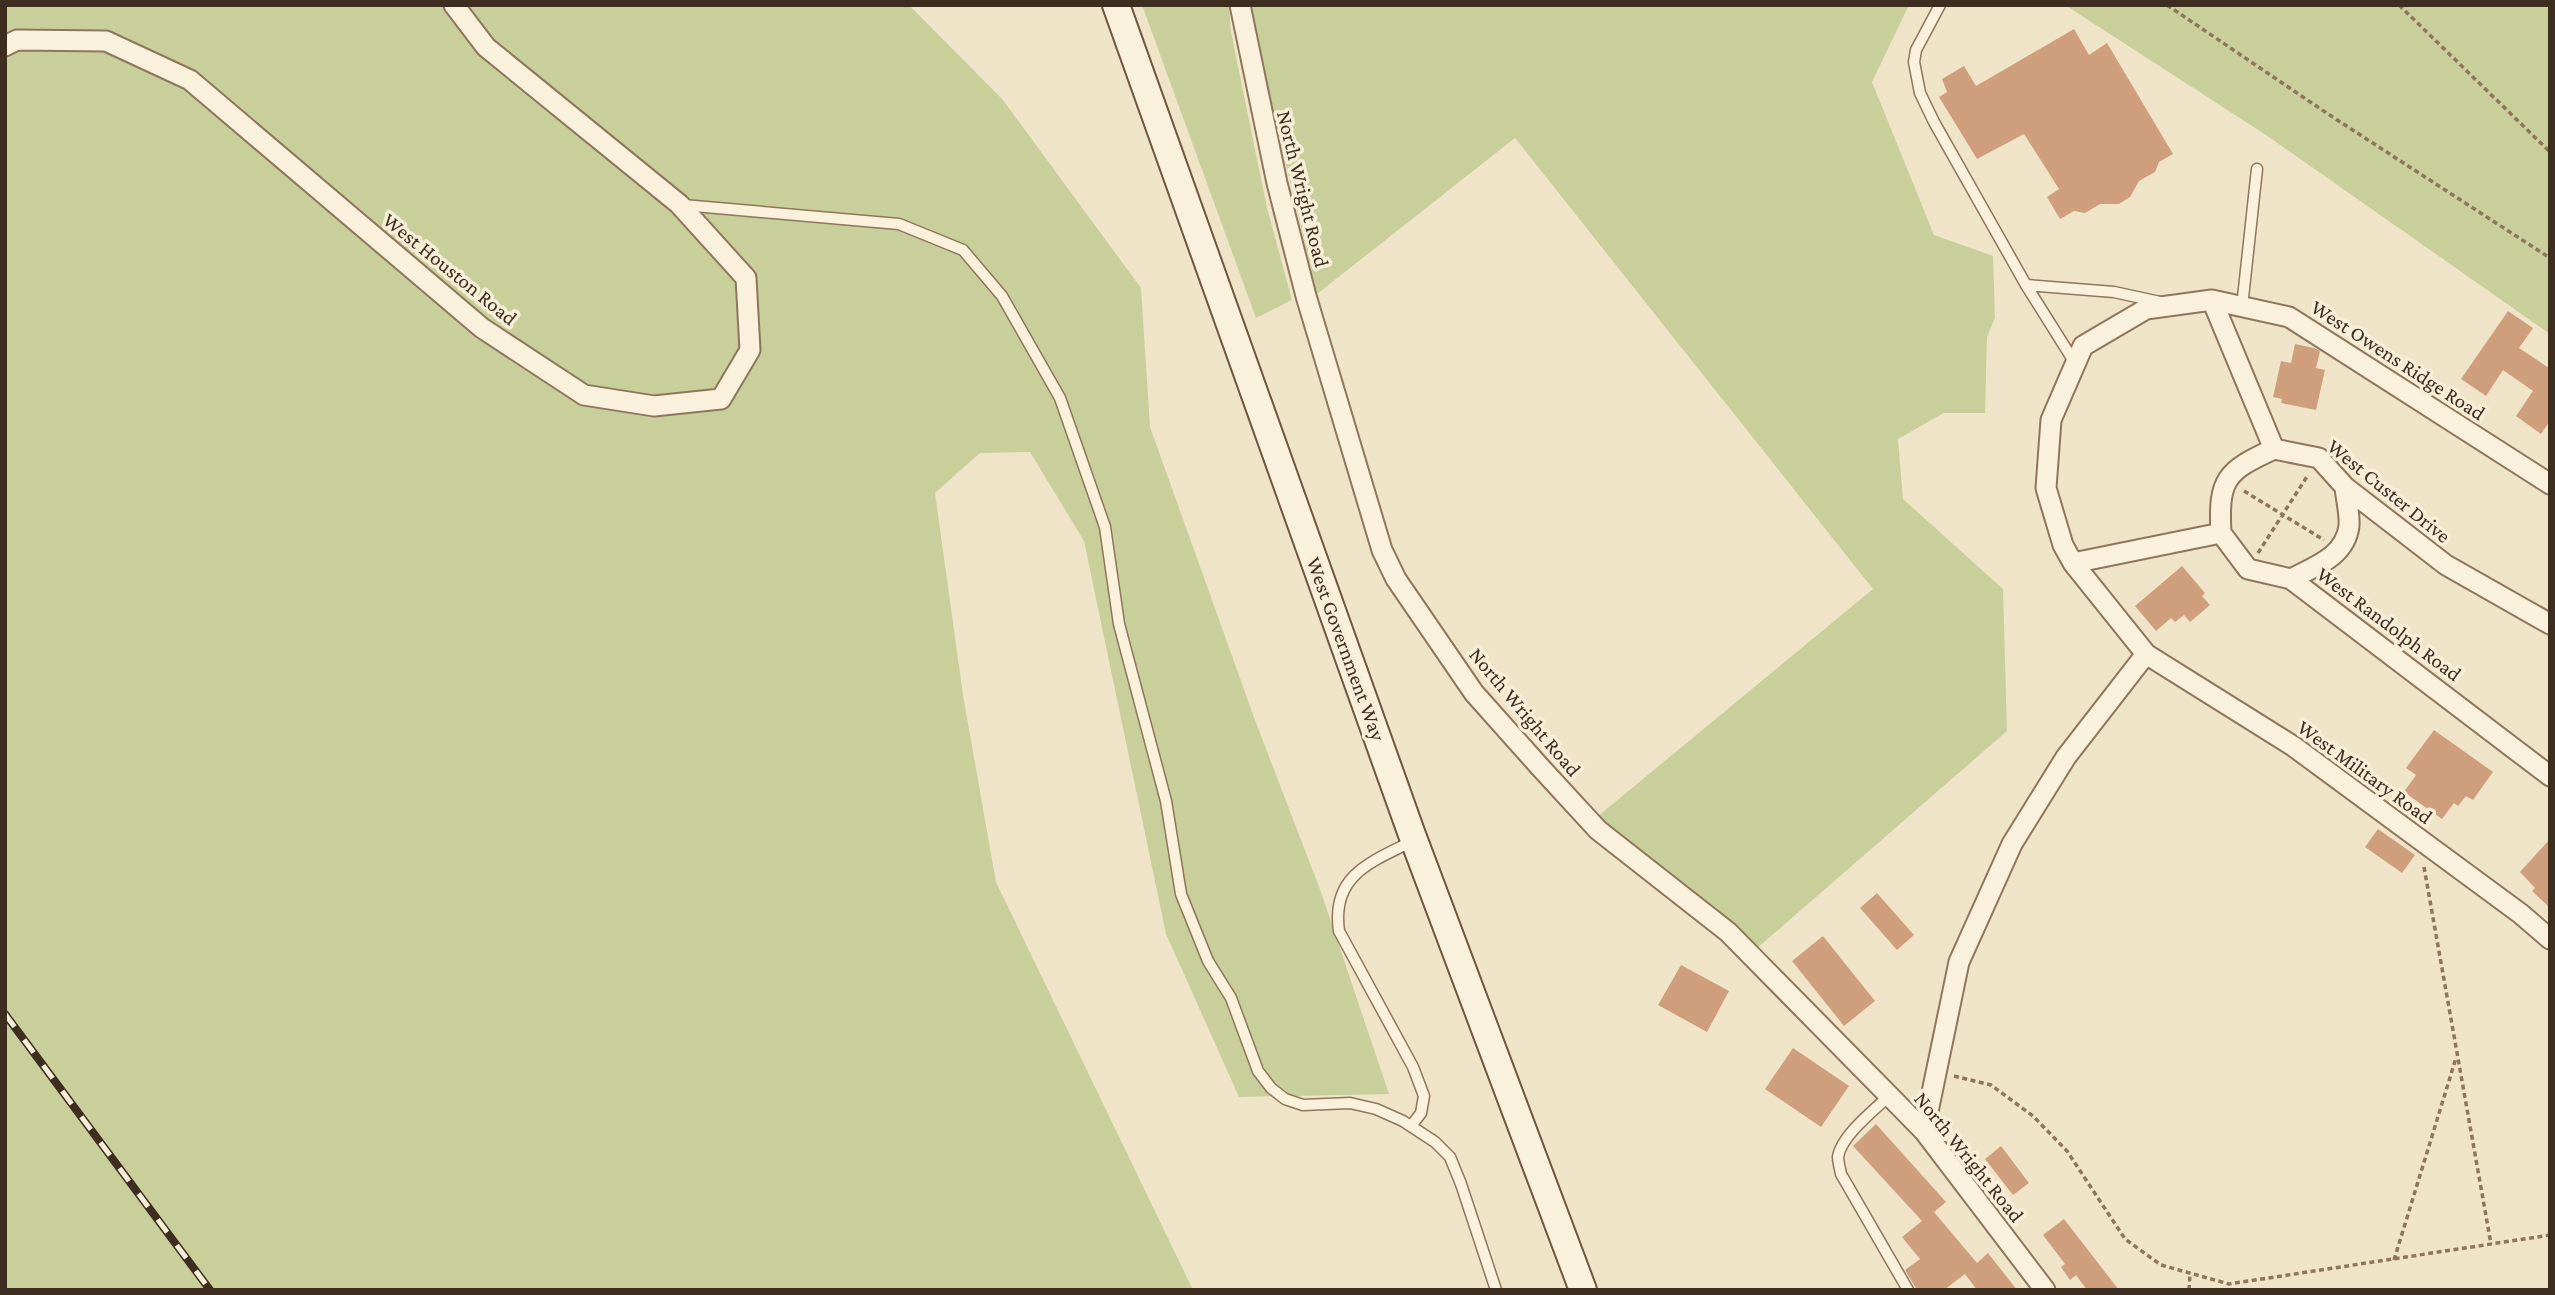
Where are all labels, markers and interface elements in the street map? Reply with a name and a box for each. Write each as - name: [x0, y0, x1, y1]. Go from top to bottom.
- street label: North Wright Road: [1272, 108, 1334, 270]
- street label: West Houston Road: [378, 208, 522, 330]
- street label: West Owens Ridge Road: [2306, 295, 2490, 425]
- street label: West Custer Drive: [2323, 434, 2455, 548]
- street label: West Government Way: [1302, 554, 1391, 744]
- street label: West Randolph Road: [2312, 562, 2466, 686]
- street label: North Wright Road: [1464, 643, 1586, 781]
- street label: West Military Road: [2293, 715, 2437, 829]
- street label: North Wright Road: [1909, 1087, 2029, 1227]

